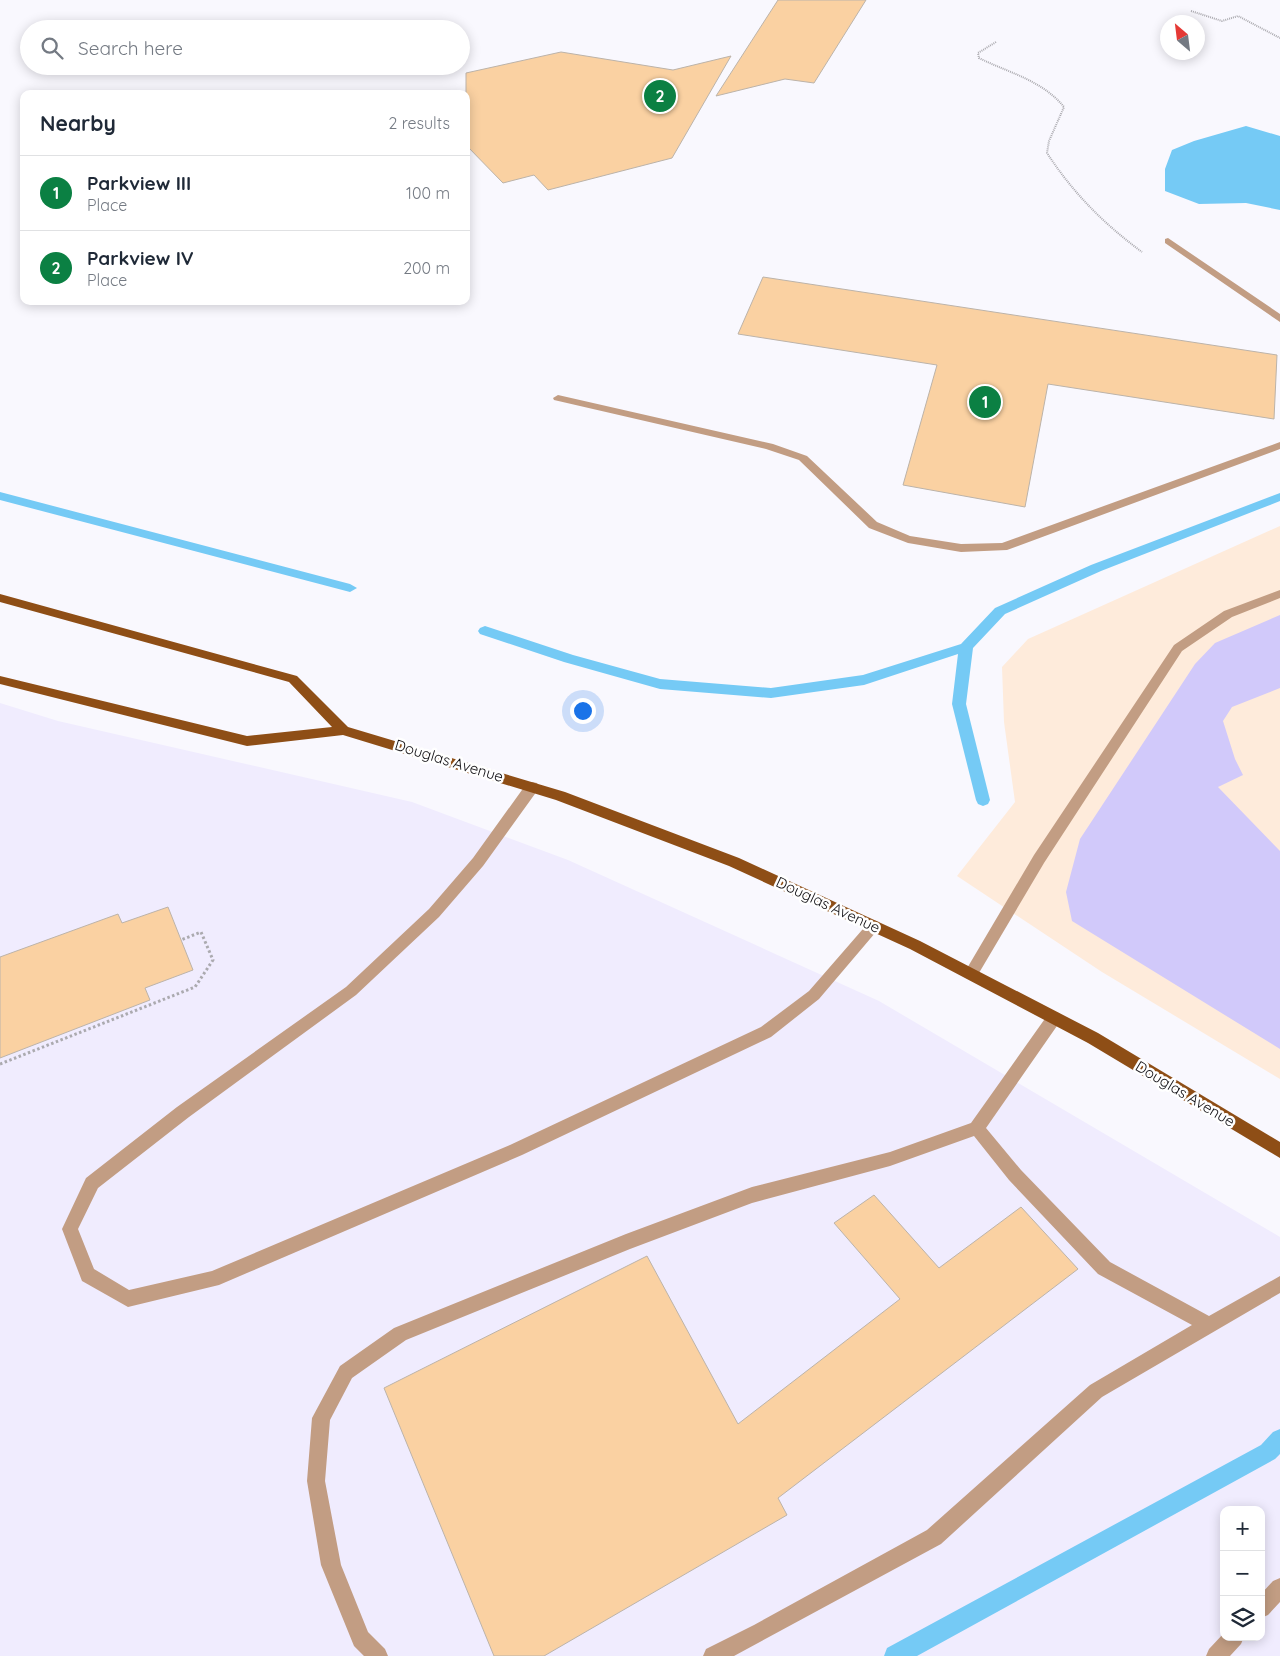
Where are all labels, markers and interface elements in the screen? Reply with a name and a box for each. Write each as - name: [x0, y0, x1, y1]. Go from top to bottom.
- north arrow: [1160, 15, 1205, 60]
- search box: [20, 20, 470, 75]
- icon: search: [38, 34, 66, 62]
- text: Search here: [78, 36, 183, 60]
- pin: 2: [644, 77, 676, 115]
- text: Nearby: [40, 110, 116, 136]
- text: 2 results: [388, 113, 450, 133]
- text: Parkview III: [87, 171, 191, 195]
- text: 1: [53, 183, 59, 203]
- text: 100 m: [406, 183, 450, 203]
- text: Place: [87, 195, 127, 215]
- text: Parkview IV: [87, 246, 194, 270]
- text: 2: [51, 258, 61, 278]
- text: 200 m: [403, 258, 450, 278]
- text: Place: [87, 270, 127, 290]
- pin: 1: [969, 383, 1001, 421]
- your location: [570, 698, 596, 724]
- street label: Douglas Avenue: [392, 735, 506, 786]
- street label: Douglas Avenue: [773, 872, 883, 937]
- street label: Douglas Avenue: [1132, 1056, 1238, 1131]
- map controls: [1220, 1506, 1265, 1641]
- button: +: [1220, 1506, 1265, 1551]
- button: −: [1220, 1551, 1265, 1596]
- button: layers: [1220, 1596, 1265, 1641]

